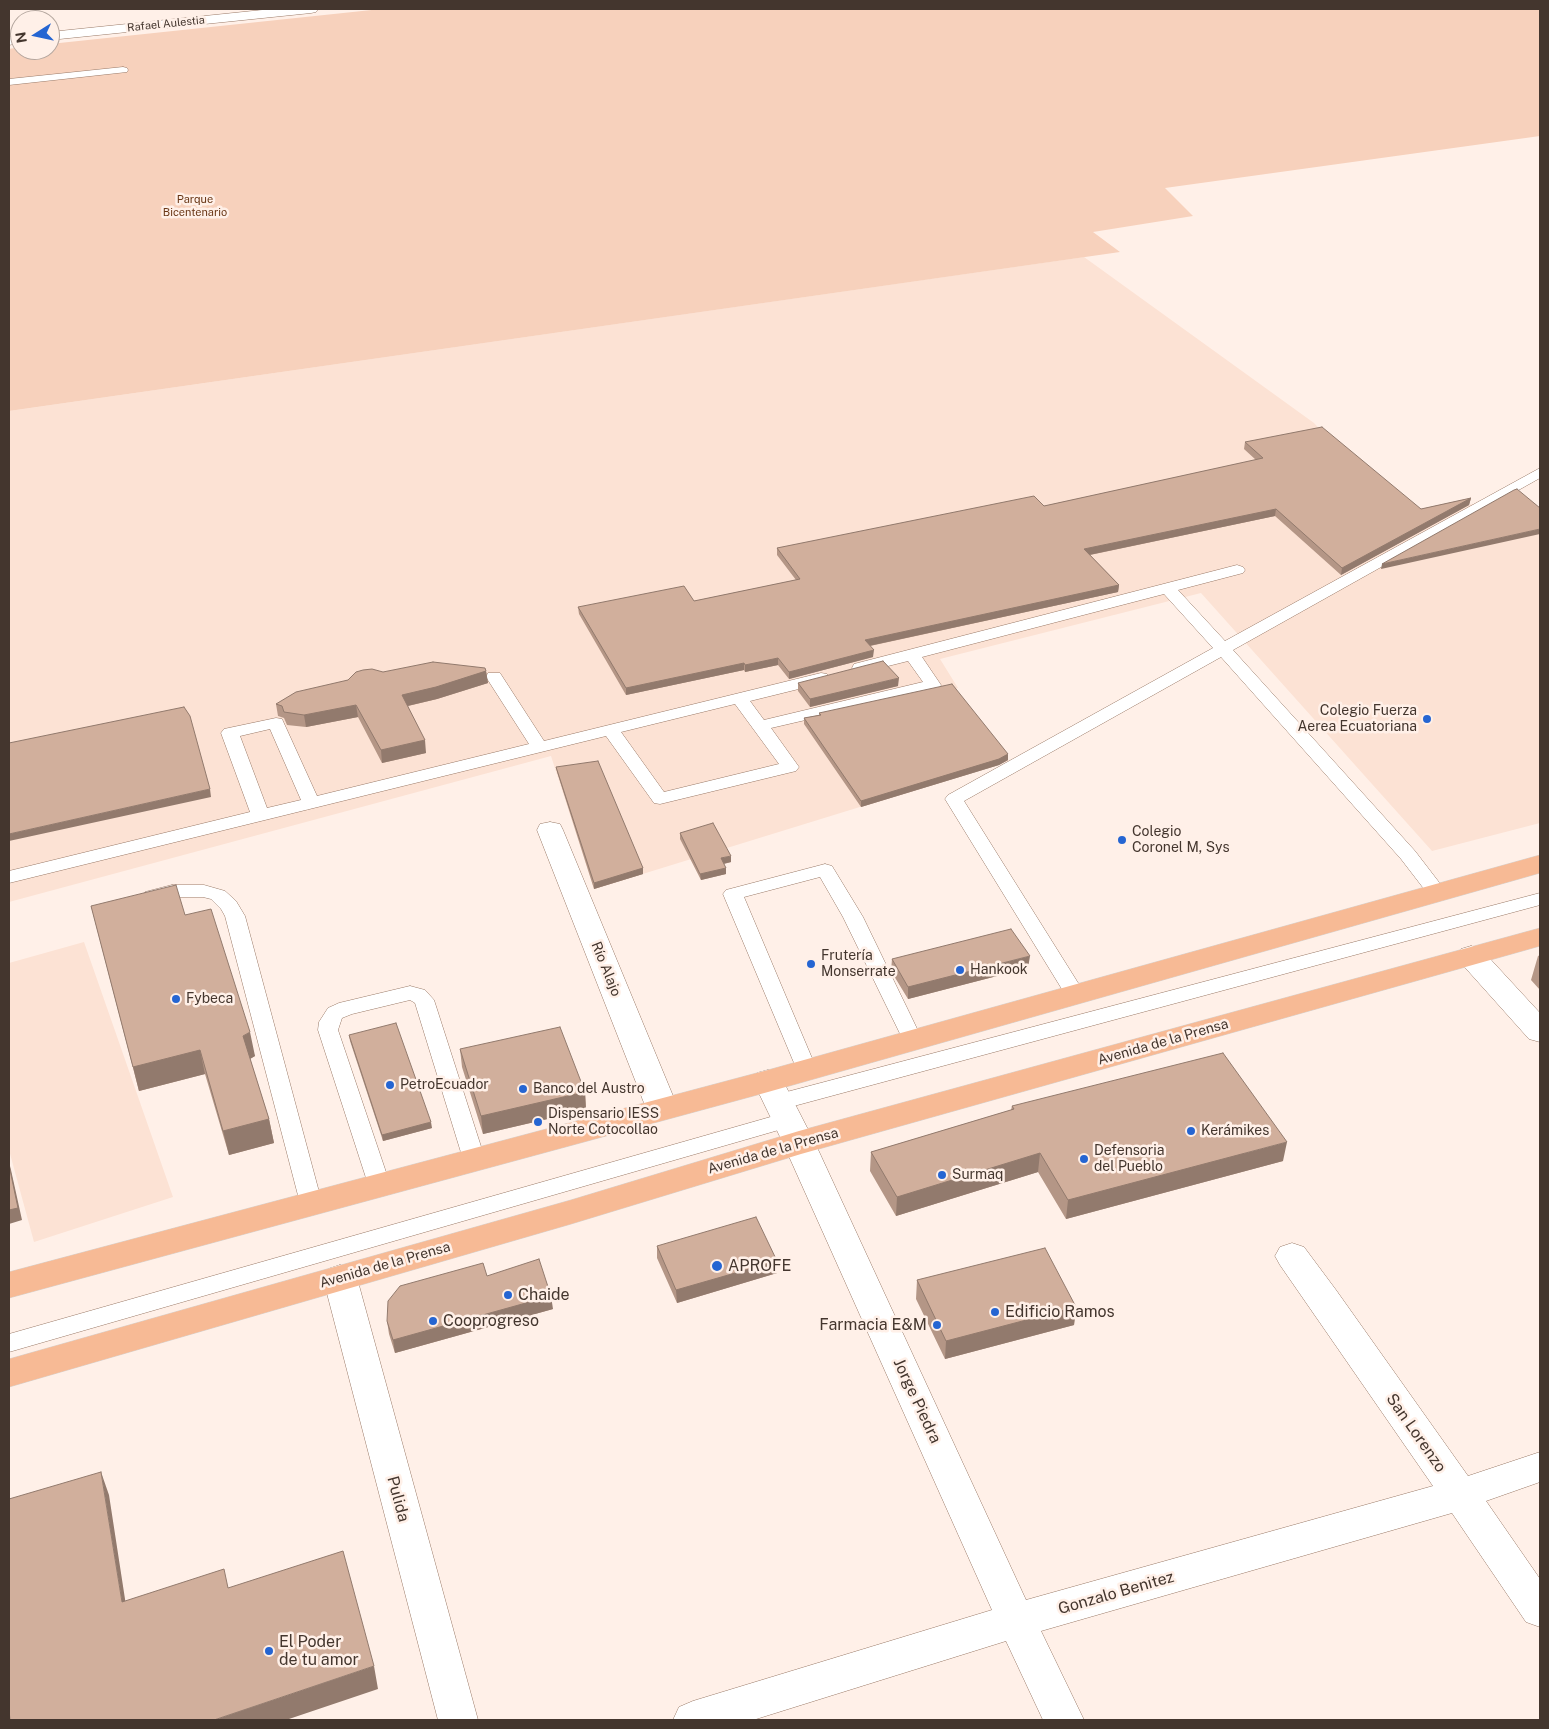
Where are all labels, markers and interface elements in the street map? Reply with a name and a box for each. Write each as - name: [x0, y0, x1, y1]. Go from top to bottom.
- north arrow: [10, 10, 60, 60]
- street label: Rafael Aulestia: [127, 13, 205, 35]
- text: N: [12, 31, 30, 44]
- park label: Parque Bicentenario: [163, 193, 227, 219]
- place label: Colegio Fuerza Aerea Ecuatoriana: [1298, 703, 1417, 736]
- marker: Colegio Fuerza Aerea Ecuatoriana: [1421, 713, 1433, 725]
- place label: Colegio Coronel M, Sys: [1132, 824, 1230, 856]
- marker: Colegio Coronel M, Sys: [1116, 834, 1128, 846]
- street label: Río Alajo: [587, 939, 625, 999]
- place label: Frutería Monserrate: [821, 948, 896, 980]
- marker: Frutería Monserrate: [805, 958, 817, 970]
- place label: Hankook: [970, 962, 1028, 978]
- marker: Hankook: [954, 964, 966, 976]
- place label: Fybeca: [186, 991, 233, 1007]
- marker: Fybeca: [170, 993, 182, 1005]
- street label: Avenida de la Prensa: [1096, 1015, 1230, 1069]
- place label: PetroEcuador: [400, 1077, 489, 1093]
- marker: PetroEcuador: [384, 1079, 396, 1091]
- place label: Banco del Austro: [533, 1081, 645, 1097]
- marker: Banco del Austro: [517, 1083, 529, 1095]
- place label: Dispensario IESS Norte Cotocollao: [548, 1106, 659, 1138]
- marker: Dispensario IESS Norte Cotocollao: [532, 1116, 544, 1128]
- place label: Kerámikes: [1201, 1123, 1269, 1139]
- street label: Avenida de la Prensa: [706, 1124, 840, 1178]
- marker: Kerámikes: [1185, 1125, 1197, 1137]
- place label: Defensoria del Pueblo: [1094, 1143, 1164, 1176]
- marker: Defensoria del Pueblo: [1078, 1153, 1090, 1165]
- place label: Surmaq: [952, 1167, 1003, 1183]
- marker: Surmaq: [936, 1169, 948, 1181]
- street label: Avenida de la Prensa: [318, 1238, 452, 1292]
- place label: APROFE: [728, 1256, 791, 1276]
- marker: APROFE: [710, 1259, 724, 1273]
- place label: Chaide: [518, 1285, 570, 1305]
- marker: Chaide: [502, 1289, 514, 1301]
- place label: Edificio Ramos: [1005, 1302, 1115, 1322]
- marker: Edificio Ramos: [989, 1306, 1001, 1318]
- place label: Cooprogreso: [443, 1311, 539, 1331]
- marker: Cooprogreso: [427, 1315, 439, 1327]
- place label: Farmacia E&M: [819, 1315, 927, 1335]
- marker: Farmacia E&M: [931, 1319, 943, 1331]
- street label: Jorge Piedra: [889, 1355, 945, 1447]
- street label: San Lorenzo: [1382, 1390, 1450, 1476]
- street label: Pulida: [383, 1474, 413, 1524]
- street label: Gonzalo Benitez: [1056, 1567, 1176, 1619]
- place label: El Poder de tu amor: [279, 1632, 359, 1670]
- marker: El Poder de tu amor: [263, 1645, 275, 1657]

